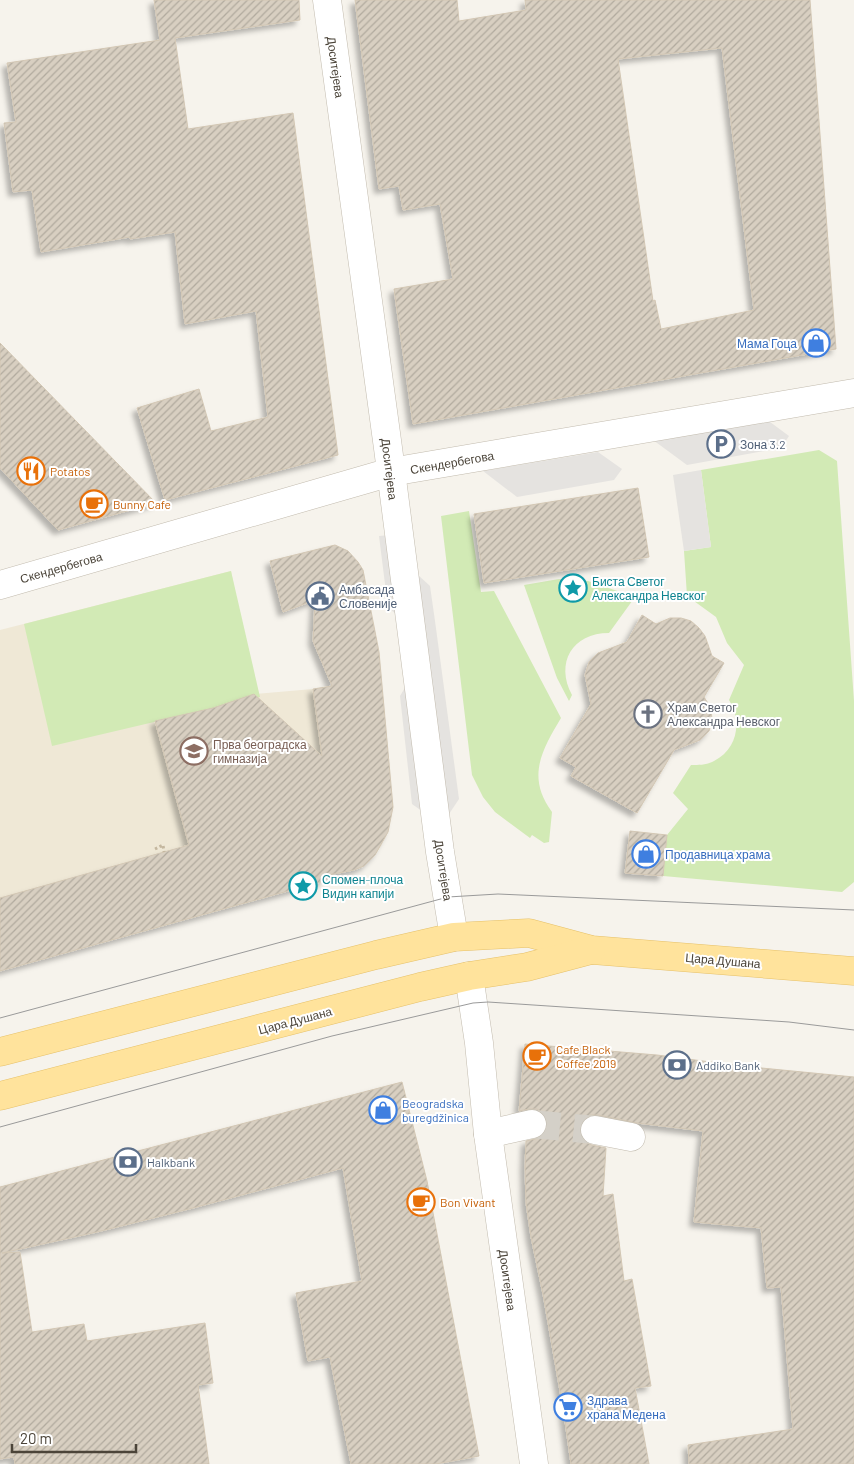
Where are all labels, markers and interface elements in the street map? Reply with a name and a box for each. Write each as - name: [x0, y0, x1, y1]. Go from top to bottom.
- street label: Доситејева: [324, 35, 347, 99]
- shop icon: Мама Гоца: [801, 328, 831, 358]
- place label: Мама Гоца: [737, 336, 797, 351]
- parking icon: Зона 3.2: [706, 429, 736, 459]
- street label: Доситејева: [378, 437, 401, 501]
- place label: Зона 3.2: [740, 437, 786, 451]
- street label: Скендербегова: [409, 448, 495, 477]
- restaurant icon: Potatos: [16, 456, 46, 486]
- place label: Potatos: [50, 464, 91, 478]
- cafe icon: Bunny Cafe: [79, 489, 109, 519]
- place label: Bunny Cafe: [113, 497, 171, 511]
- street label: Скендербегова: [18, 548, 104, 586]
- place icon: Биста Светог Александра Невског: [558, 573, 588, 603]
- place label: Биста Светог Александра Невског: [592, 574, 706, 603]
- public building icon: Амбасада Словеније: [305, 581, 335, 611]
- place label: Амбасада Словеније: [339, 582, 397, 611]
- church icon: Храм Светог Александра Невског: [633, 699, 663, 729]
- place label: Храм Светог Александра Невског: [667, 700, 781, 729]
- school or university icon: Прва београдска гимназија: [179, 736, 209, 766]
- place label: Прва београдска гимназија: [213, 737, 307, 766]
- street label: Доситејева: [431, 838, 456, 902]
- shop icon: Продавница храма: [631, 839, 661, 869]
- place label: Продавница храма: [665, 847, 771, 862]
- place icon: Спомен-плоча Видин капији: [288, 871, 318, 901]
- place label: Спомен-плоча Видин капији: [322, 872, 403, 901]
- street label: Цара Душана: [685, 950, 762, 971]
- street label: Цара Душана: [257, 1003, 334, 1038]
- cafe icon: Cafe Black Coffee 2019: [522, 1041, 552, 1071]
- place label: Cafe Black Coffee 2019: [556, 1042, 616, 1070]
- bank icon: Addiko Bank: [662, 1050, 692, 1080]
- place label: Addiko Bank: [696, 1058, 760, 1072]
- shop icon: Beogradska buregdžinica: [368, 1095, 398, 1125]
- place label: Beogradska buregdžinica: [402, 1096, 469, 1124]
- bank icon: Halkbank: [113, 1147, 143, 1177]
- place label: Halkbank: [147, 1155, 195, 1169]
- cafe icon: Bon Vivant: [406, 1187, 436, 1217]
- place label: Bon Vivant: [440, 1195, 496, 1209]
- street label: Доситејева: [496, 1248, 519, 1312]
- supermarket icon: Здрава храна Медена: [553, 1392, 583, 1422]
- place label: Здрава храна Медена: [587, 1393, 666, 1422]
- scale bar: [12, 1422, 136, 1454]
- text: 20 m: [20, 1429, 52, 1447]

